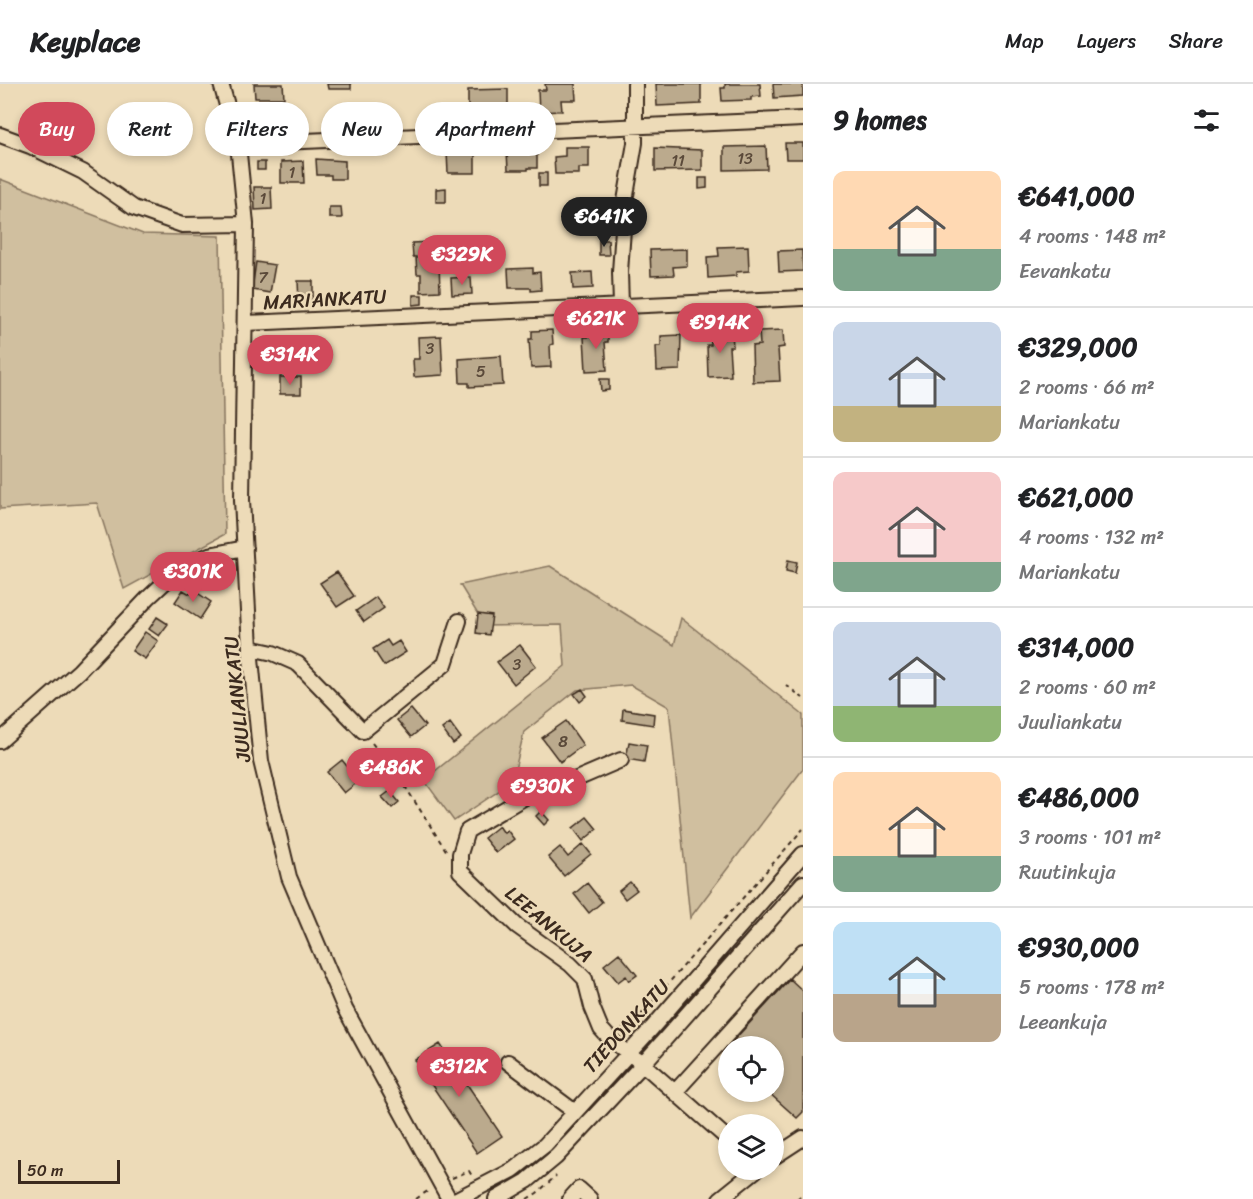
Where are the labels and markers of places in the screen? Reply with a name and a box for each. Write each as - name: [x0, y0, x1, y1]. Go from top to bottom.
- pin: €641K: [562, 197, 646, 248]
- pin: €329K: [420, 235, 504, 286]
- pin: €621K: [554, 299, 638, 350]
- pin: €914K: [678, 303, 762, 354]
- pin: €314K: [248, 335, 332, 386]
- pin: €301K: [151, 552, 235, 603]
- pin: €486K: [349, 748, 433, 799]
- pin: €930K: [500, 767, 584, 818]
- pin: €312K: [417, 1047, 501, 1098]

